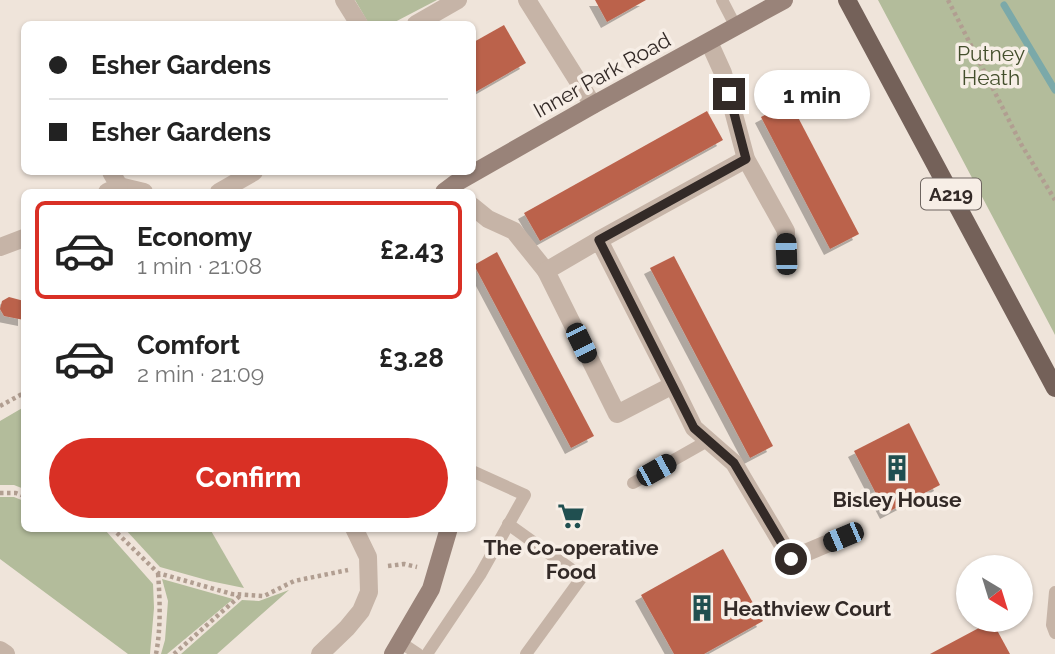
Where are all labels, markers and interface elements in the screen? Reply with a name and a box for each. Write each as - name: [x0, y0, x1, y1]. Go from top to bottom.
- street label: Inner Park Road: [529, 27, 675, 123]
- park label: Putney Heath: [957, 41, 1025, 90]
- text: Esher Gardens: [91, 50, 271, 80]
- callout: 1 min: [754, 70, 869, 119]
- route end: [713, 78, 745, 110]
- text: 1 min: [783, 81, 841, 108]
- text: Esher Gardens: [91, 117, 271, 147]
- road number: A219: [921, 178, 981, 210]
- icon: car: [53, 219, 116, 282]
- text: Economy: [137, 222, 252, 252]
- car: [775, 233, 798, 275]
- text: £2.43: [380, 235, 444, 265]
- text: 1 min · 21:08: [137, 252, 262, 279]
- car: [563, 320, 600, 366]
- icon: car: [53, 327, 116, 390]
- text: Comfort: [137, 330, 240, 360]
- text: £3.28: [379, 343, 444, 373]
- text: 2 min · 21:09: [137, 360, 264, 387]
- button: Confirm: [49, 438, 448, 518]
- car: [633, 451, 680, 489]
- building icon: Bisley House: [882, 453, 912, 483]
- place label: Bisley House: [832, 487, 962, 512]
- supermarket icon: The Co-operative Food: [556, 501, 586, 531]
- car: [820, 519, 867, 555]
- place label: The Co-operative Food: [484, 535, 659, 584]
- route start: [775, 543, 807, 575]
- north arrow: [956, 555, 1032, 632]
- map controls: [956, 555, 1033, 632]
- building icon: Heathview Court: [687, 593, 717, 623]
- place label: Heathview Court: [723, 596, 891, 621]

